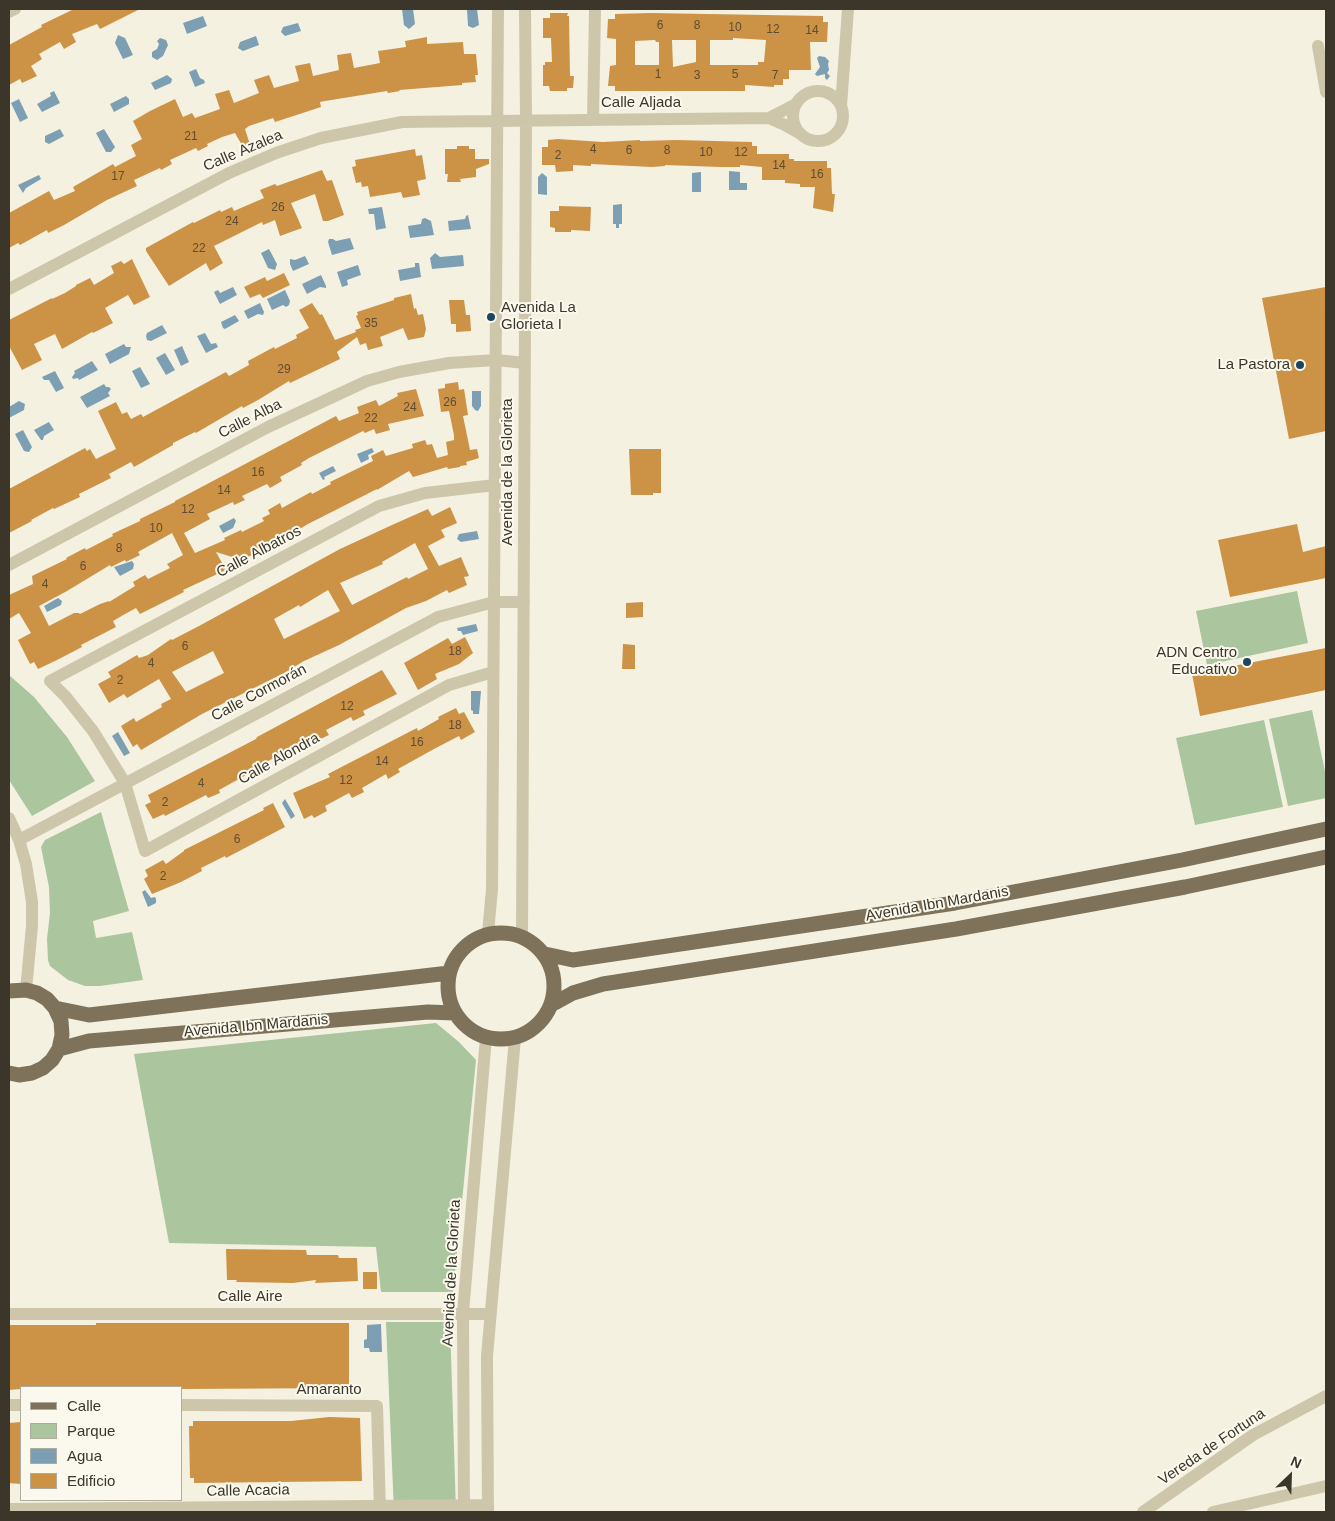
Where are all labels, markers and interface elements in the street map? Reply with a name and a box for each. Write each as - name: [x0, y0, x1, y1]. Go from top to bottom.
- house number: 6: [657, 19, 663, 33]
- house number: 8: [694, 19, 700, 33]
- house number: 10: [728, 21, 742, 35]
- house number: 12: [766, 23, 780, 37]
- house number: 14: [805, 24, 819, 38]
- house number: 1: [655, 68, 661, 82]
- house number: 5: [732, 68, 738, 82]
- house number: 3: [694, 69, 700, 83]
- house number: 7: [772, 69, 778, 83]
- street label: Calle Aljada: [601, 94, 681, 112]
- street label: Calle Azalea: [201, 126, 285, 176]
- house number: 21: [184, 130, 198, 144]
- house number: 4: [590, 143, 596, 157]
- house number: 6: [626, 144, 632, 158]
- house number: 8: [664, 144, 670, 158]
- house number: 10: [699, 146, 713, 160]
- house number: 12: [734, 146, 748, 160]
- house number: 2: [555, 149, 561, 163]
- house number: 14: [772, 159, 786, 173]
- house number: 16: [810, 168, 824, 182]
- house number: 17: [111, 170, 125, 184]
- house number: 26: [271, 201, 285, 215]
- house number: 24: [225, 215, 239, 229]
- house number: 22: [192, 242, 206, 256]
- place label: Avenida La Glorieta I: [501, 299, 576, 334]
- marker: Avenida La Glorieta I: [485, 311, 497, 323]
- house number: 35: [364, 317, 378, 331]
- place label: La Pastora: [1217, 356, 1290, 374]
- marker: La Pastora: [1294, 359, 1306, 371]
- house number: 29: [277, 363, 291, 377]
- street label: Calle Alba: [215, 395, 285, 443]
- house number: 26: [443, 396, 457, 410]
- street label: Avenida de la Glorieta: [499, 398, 517, 546]
- house number: 24: [403, 401, 417, 415]
- house number: 22: [364, 412, 378, 426]
- house number: 16: [251, 466, 265, 480]
- house number: 14: [217, 484, 231, 498]
- house number: 12: [181, 503, 195, 517]
- house number: 10: [149, 522, 163, 536]
- street label: Calle Albatros: [214, 522, 304, 582]
- house number: 8: [116, 542, 122, 556]
- house number: 6: [80, 560, 86, 574]
- house number: 4: [42, 578, 48, 592]
- house number: 6: [182, 640, 188, 654]
- place label: ADN Centro Educativo: [1156, 644, 1237, 679]
- house number: 18: [448, 645, 462, 659]
- marker: ADN Centro Educativo: [1241, 656, 1253, 668]
- house number: 4: [148, 657, 154, 671]
- street label: Calle Cormorán: [208, 660, 310, 726]
- house number: 2: [117, 674, 123, 688]
- house number: 12: [340, 700, 354, 714]
- house number: 18: [448, 719, 462, 733]
- street label: Calle Alondra: [235, 729, 323, 789]
- house number: 16: [410, 736, 424, 750]
- house number: 14: [375, 755, 389, 769]
- house number: 12: [339, 774, 353, 788]
- house number: 4: [198, 777, 204, 791]
- house number: 2: [162, 796, 168, 810]
- house number: 6: [234, 833, 240, 847]
- house number: 2: [160, 870, 166, 884]
- street label: Avenida Ibn Mardanis: [864, 883, 1010, 925]
- street label: Avenida Ibn Mardanis: [183, 1011, 329, 1041]
- street label: Avenida de la Glorieta: [439, 1199, 465, 1347]
- street label: Calle Aire: [217, 1288, 283, 1306]
- street label: Amaranto: [296, 1381, 362, 1399]
- legend: [20, 1386, 182, 1501]
- text: Calle: [67, 1397, 101, 1414]
- street label: Vereda de Fortuna: [1155, 1405, 1269, 1489]
- text: Parque: [67, 1422, 115, 1439]
- text: Agua: [67, 1447, 102, 1464]
- north arrow: [1265, 1451, 1315, 1501]
- text: N: [1288, 1453, 1304, 1472]
- text: Edificio: [67, 1472, 115, 1489]
- street label: Calle Acacia: [206, 1481, 290, 1501]

